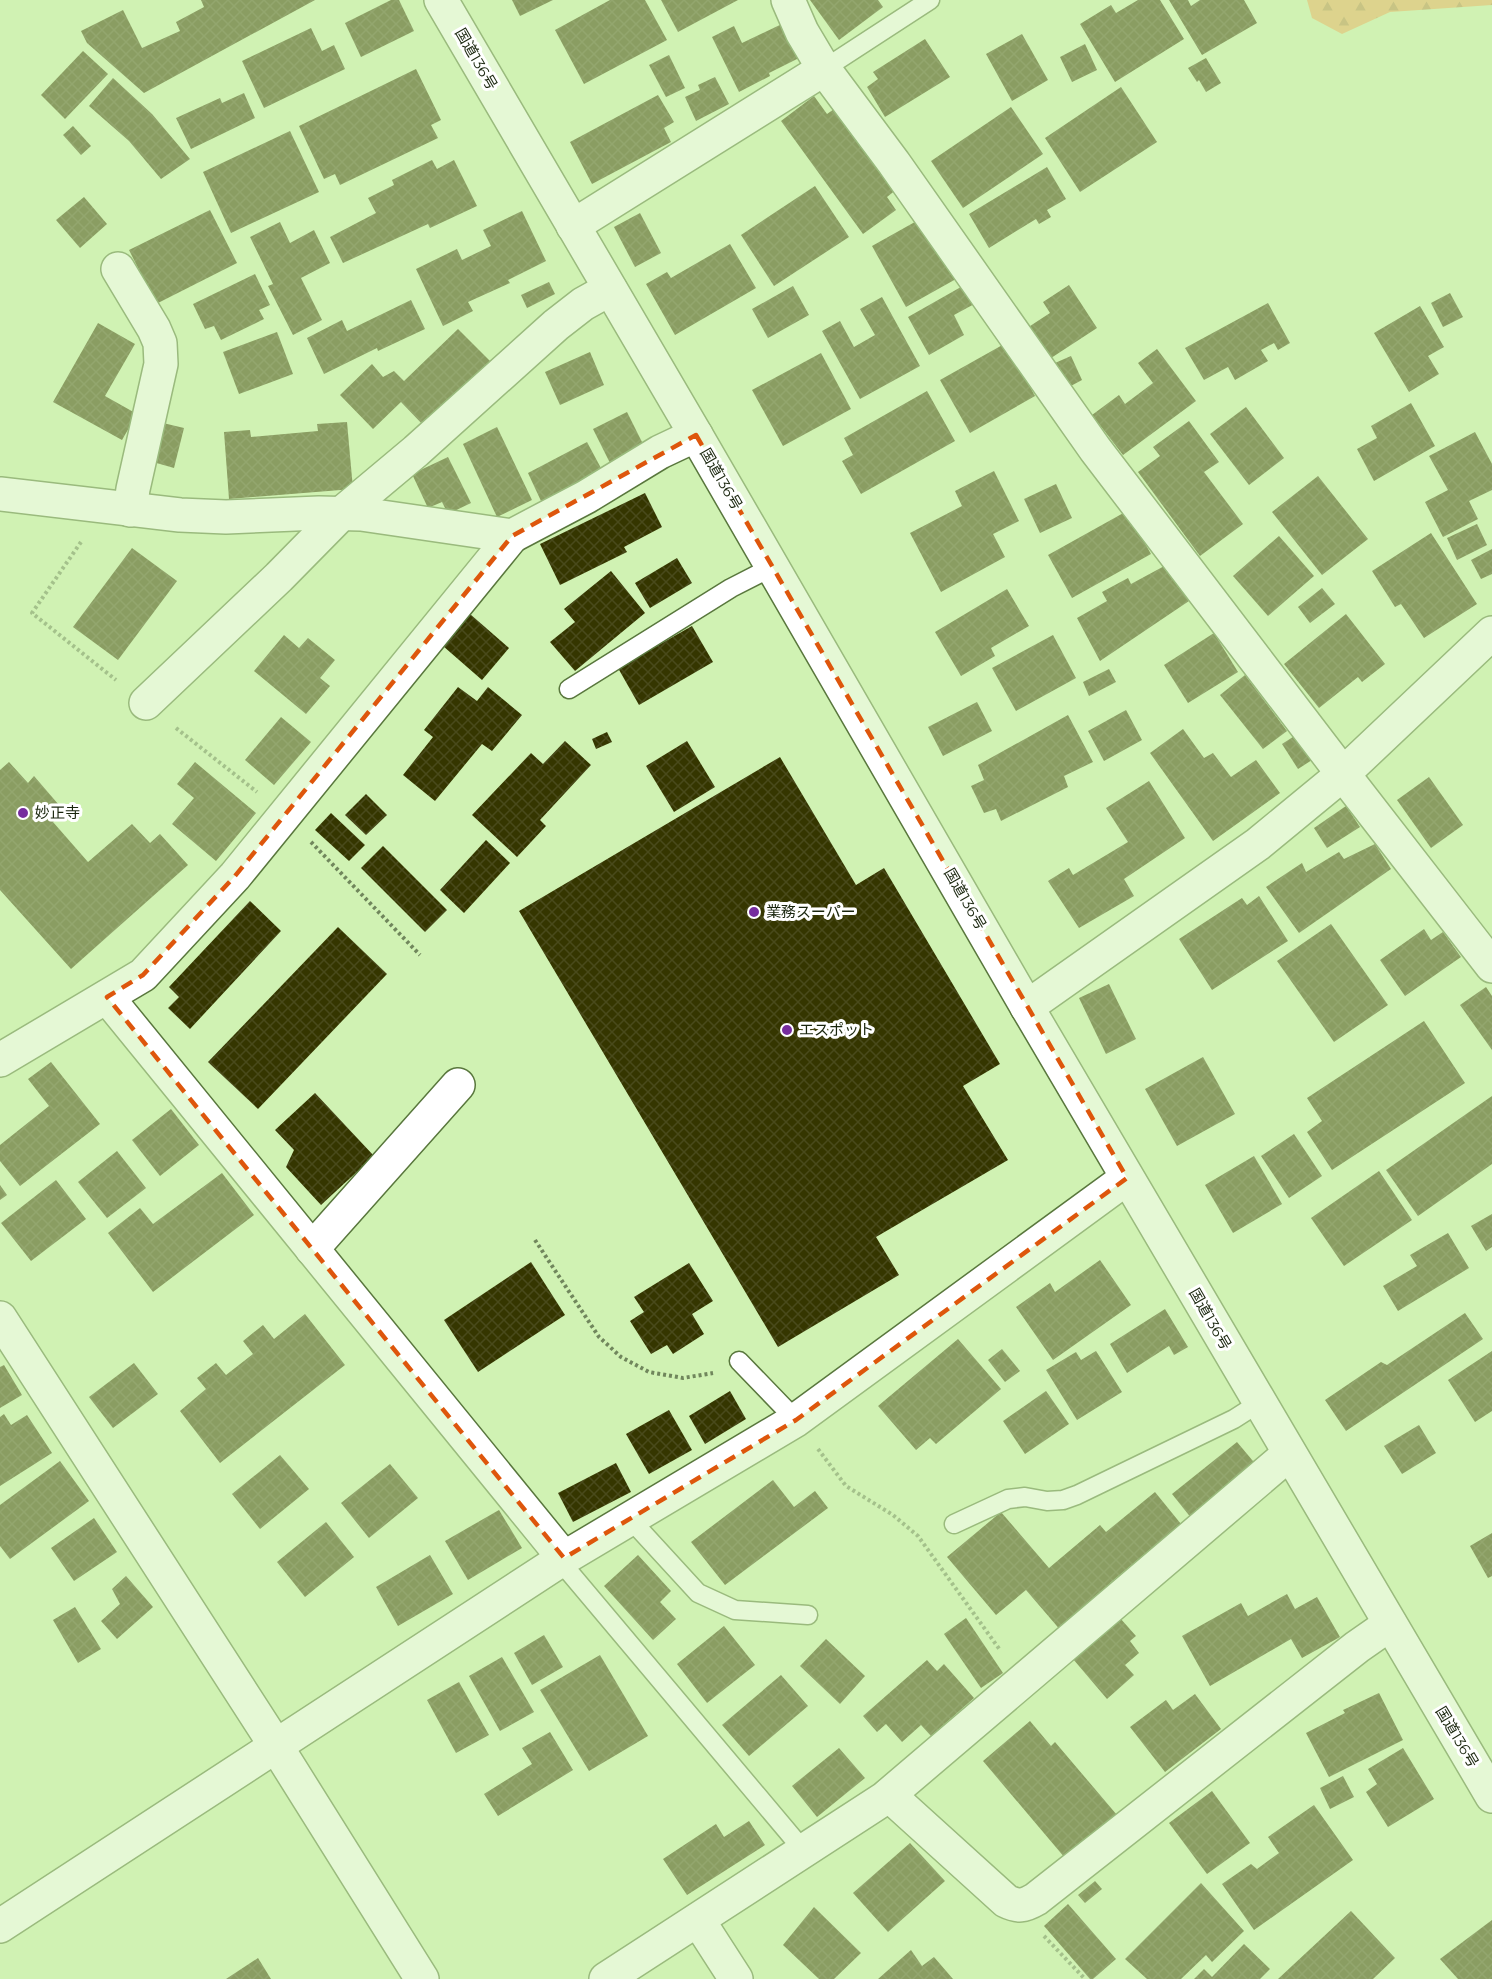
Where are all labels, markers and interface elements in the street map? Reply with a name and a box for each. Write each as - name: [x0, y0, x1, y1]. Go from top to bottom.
- street label: 国道136号: [451, 25, 502, 93]
- street label: 国道136号: [696, 445, 747, 513]
- place label: 妙正寺: [35, 803, 80, 822]
- marker: 妙正寺: [16, 806, 30, 820]
- street label: 国道136号: [940, 865, 991, 933]
- place label: 業務スーパー: [766, 902, 856, 921]
- marker: 業務スーパー: [747, 905, 761, 919]
- place label: エスポット: [799, 1020, 874, 1039]
- marker: エスポット: [780, 1023, 794, 1037]
- street label: 国道136号: [1185, 1285, 1236, 1353]
- street label: 国道136号: [1432, 1703, 1483, 1771]

